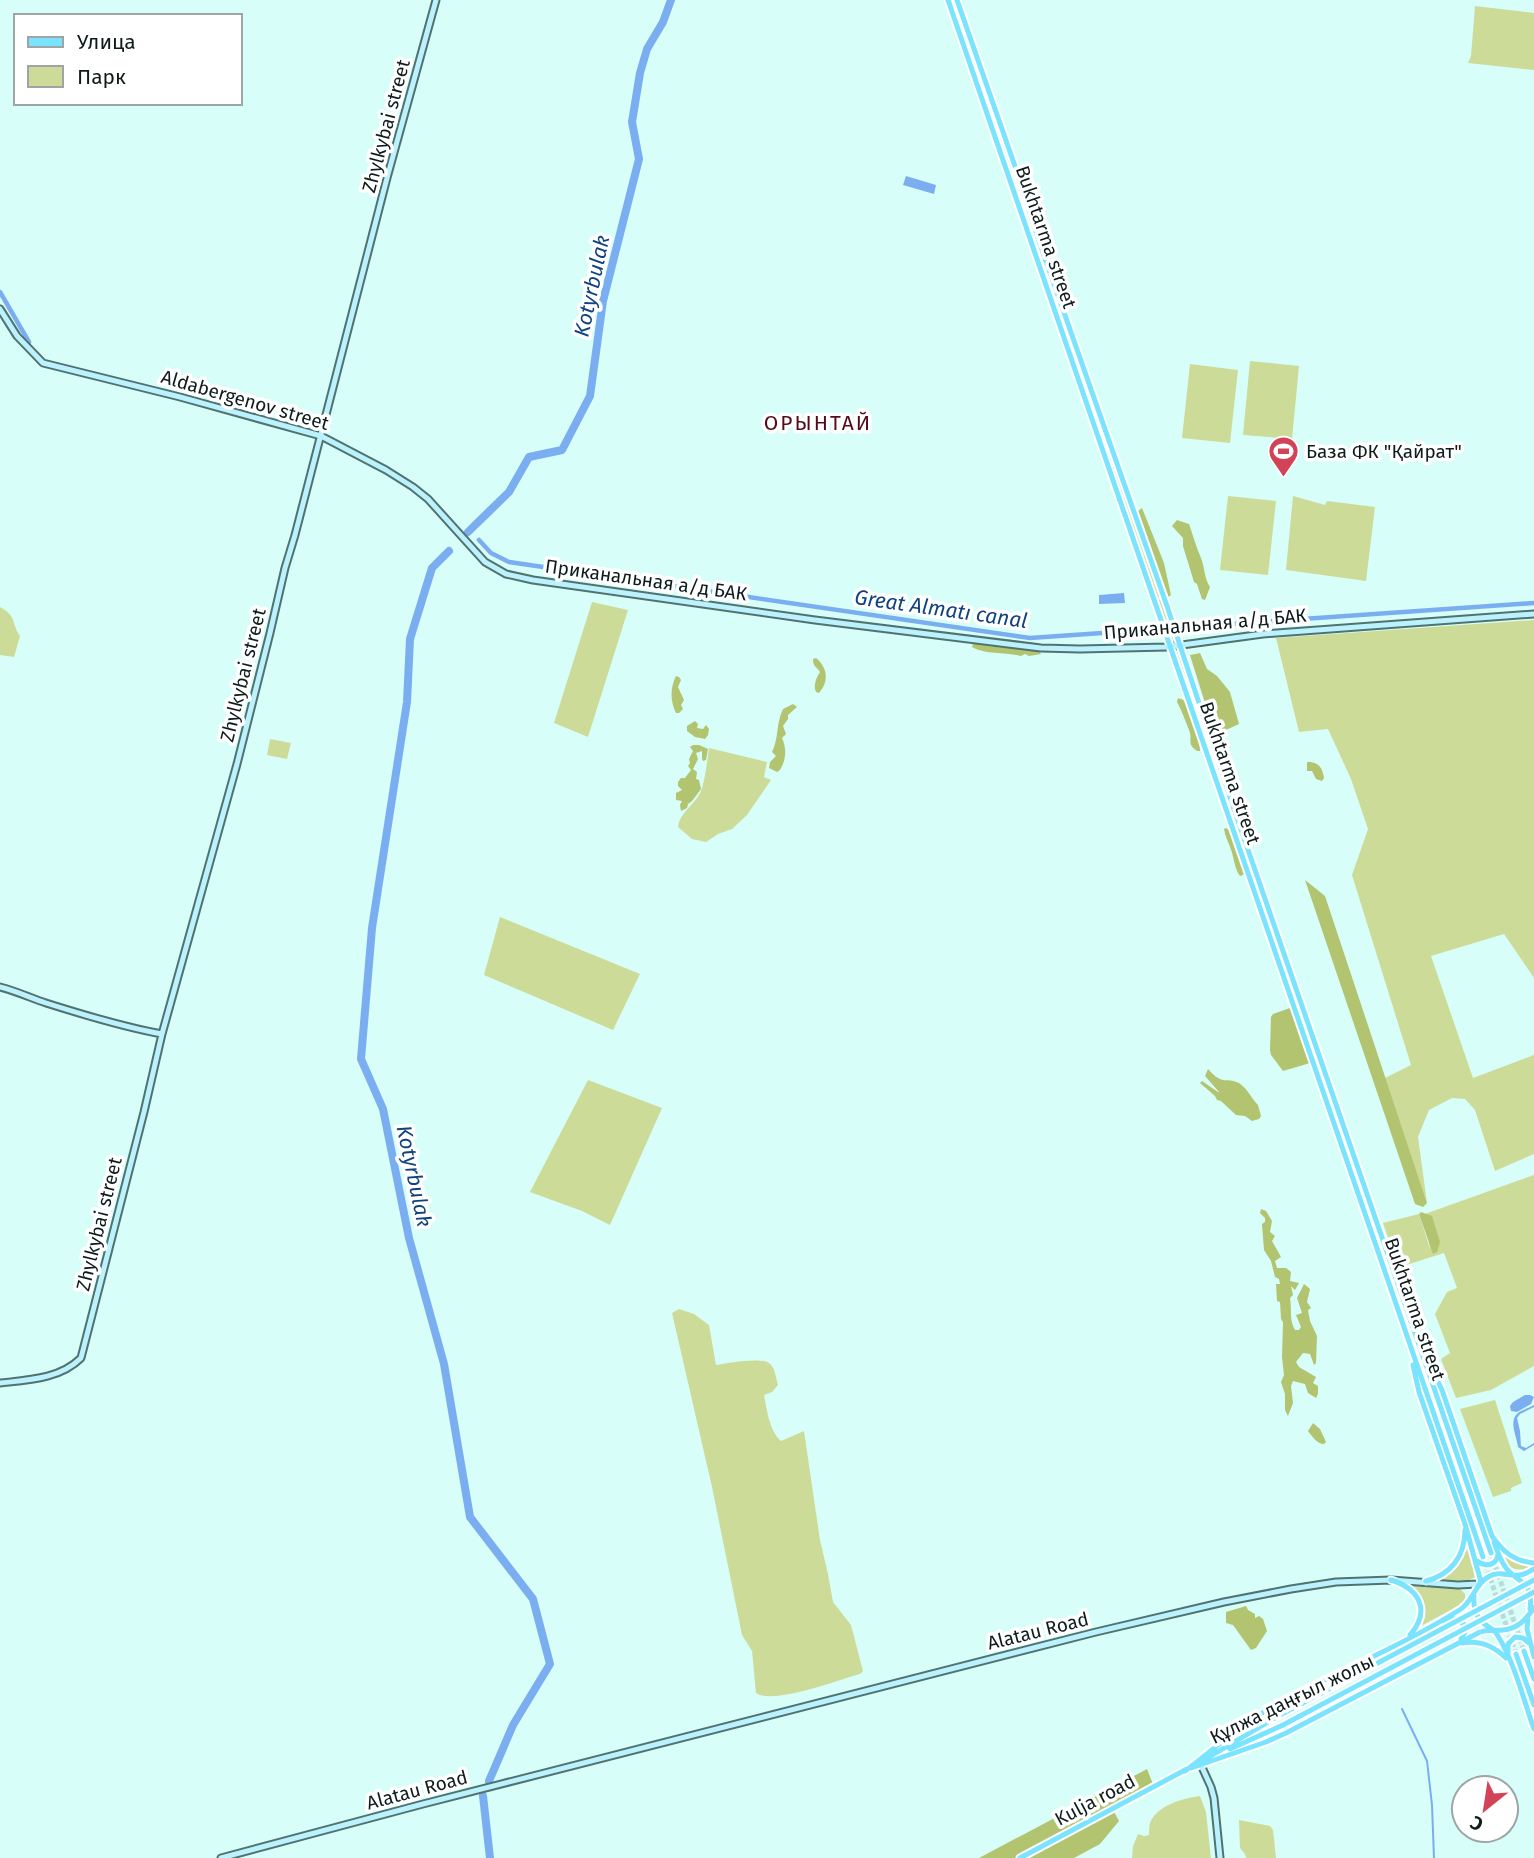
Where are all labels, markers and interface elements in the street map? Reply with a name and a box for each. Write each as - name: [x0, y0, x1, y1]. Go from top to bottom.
- legend: [14, 14, 242, 105]
- text: Улица: [77, 29, 136, 55]
- street label: Zhylkybai street: [357, 57, 415, 195]
- text: Парк: [77, 64, 126, 90]
- street label: Bukhtarma street: [1011, 163, 1081, 312]
- water label: Kotyrbulak: [569, 233, 615, 339]
- street label: Aldabergenov street: [159, 365, 332, 435]
- district label: ОРЫНТАЙ: [764, 410, 872, 436]
- sports icon: База ФК "Қайрат": [1266, 434, 1300, 478]
- place label: База ФК "Қайрат": [1306, 440, 1462, 463]
- street label: Приканальная а/д БАК: [544, 554, 748, 606]
- water label: Great Almatı canal: [853, 584, 1029, 634]
- street label: Приканальная а/д БАК: [1103, 604, 1307, 644]
- street label: Zhylkybai street: [215, 606, 271, 744]
- street label: Bukhtarma street: [1195, 699, 1265, 848]
- water label: Kotyrbulak: [391, 1123, 437, 1229]
- street label: Zhylkybai street: [71, 1155, 127, 1293]
- street label: Bukhtarma street: [1380, 1235, 1450, 1384]
- street label: Alatau Road: [985, 1607, 1091, 1655]
- street label: Құлжа даңғыл жолы: [1206, 1649, 1378, 1749]
- street label: Alatau Road: [364, 1765, 470, 1815]
- street label: Kulja road: [1051, 1769, 1139, 1831]
- north arrow: [1450, 1774, 1520, 1844]
- text: С: [1466, 1811, 1487, 1836]

